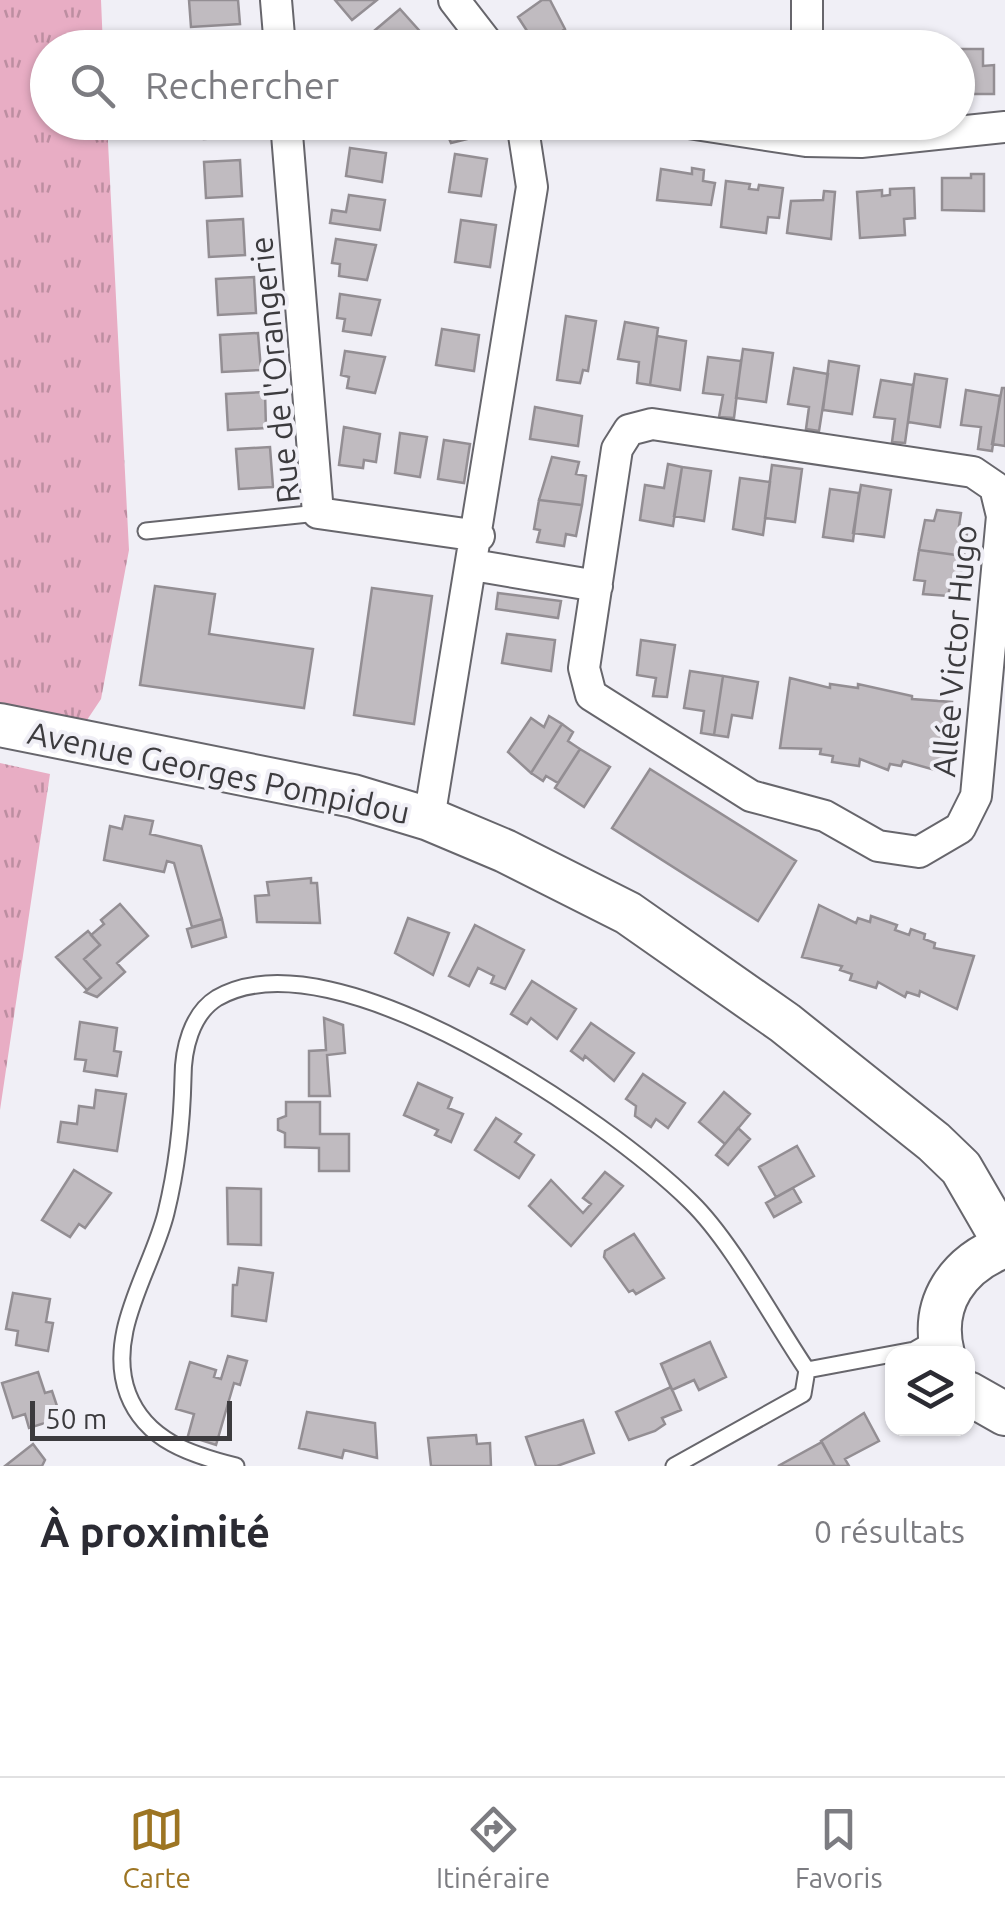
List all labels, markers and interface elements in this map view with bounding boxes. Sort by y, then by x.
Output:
search box [30,30,975,140]
icon: search [65,58,120,113]
text: Rechercher [145,64,339,106]
street label: Rue de l'Orangerie [242,235,306,505]
street label: Allée Victor Hugo [925,524,983,778]
street label: Avenue Georges Pompidou [25,714,413,830]
map controls [885,1346,975,1436]
button: layers [885,1346,975,1436]
scale bar [30,1396,232,1440]
text: 50 m [45,1403,107,1434]
text: À proximité [40,1508,270,1555]
text: 0 résultats [814,1513,965,1549]
tab: Carte [122,1802,191,1893]
tab: Itinéraire [436,1802,550,1893]
tab: Favoris [795,1802,883,1893]

